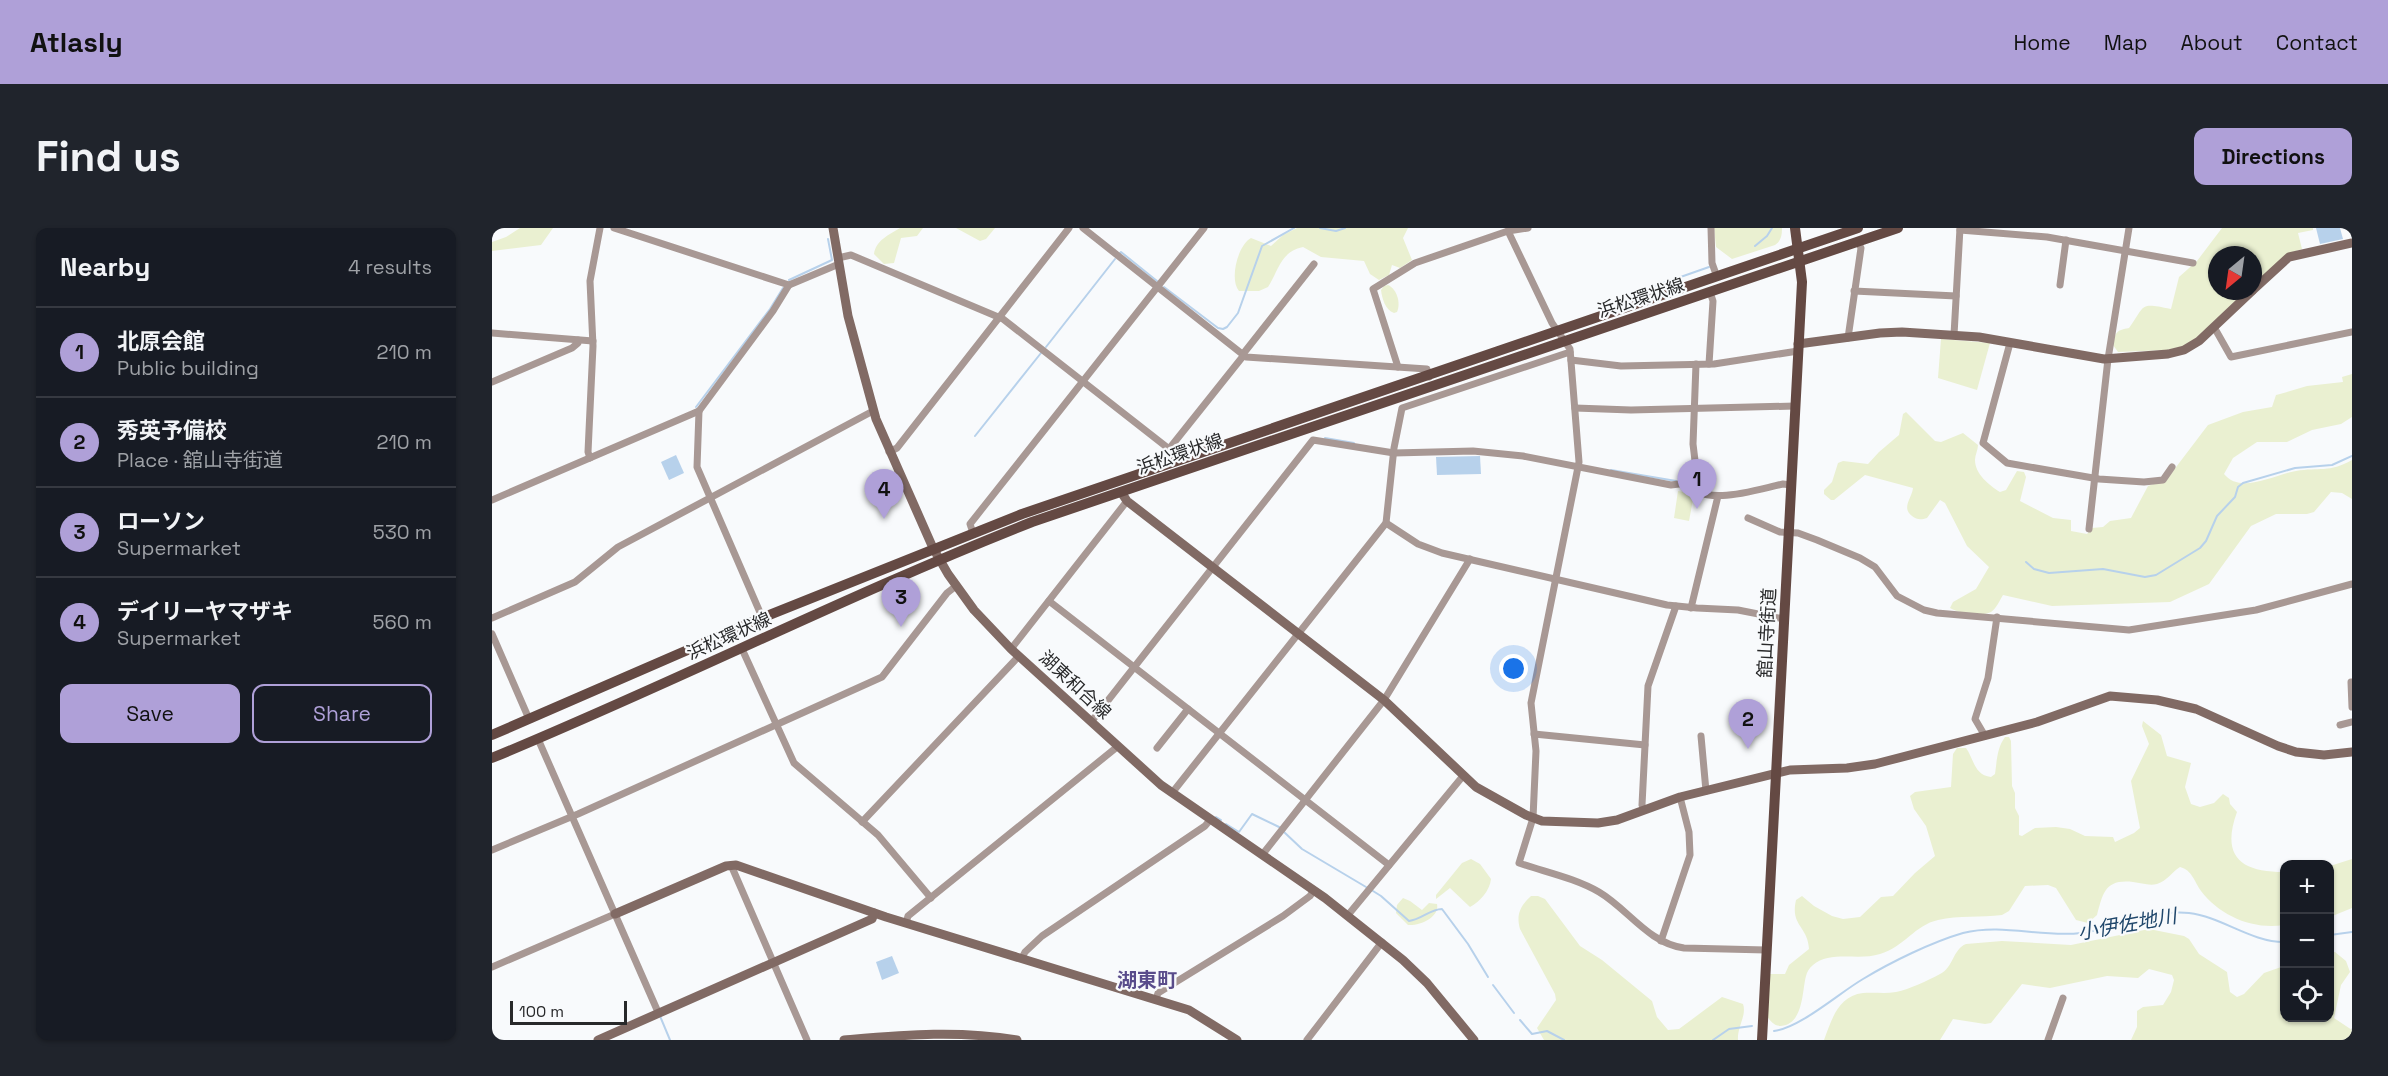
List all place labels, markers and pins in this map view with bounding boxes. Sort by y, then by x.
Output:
pin: 1 [1678,460,1716,509]
pin: 4 [864,470,904,519]
pin: 3 [882,578,920,627]
pin: 2 [1728,700,1768,749]

